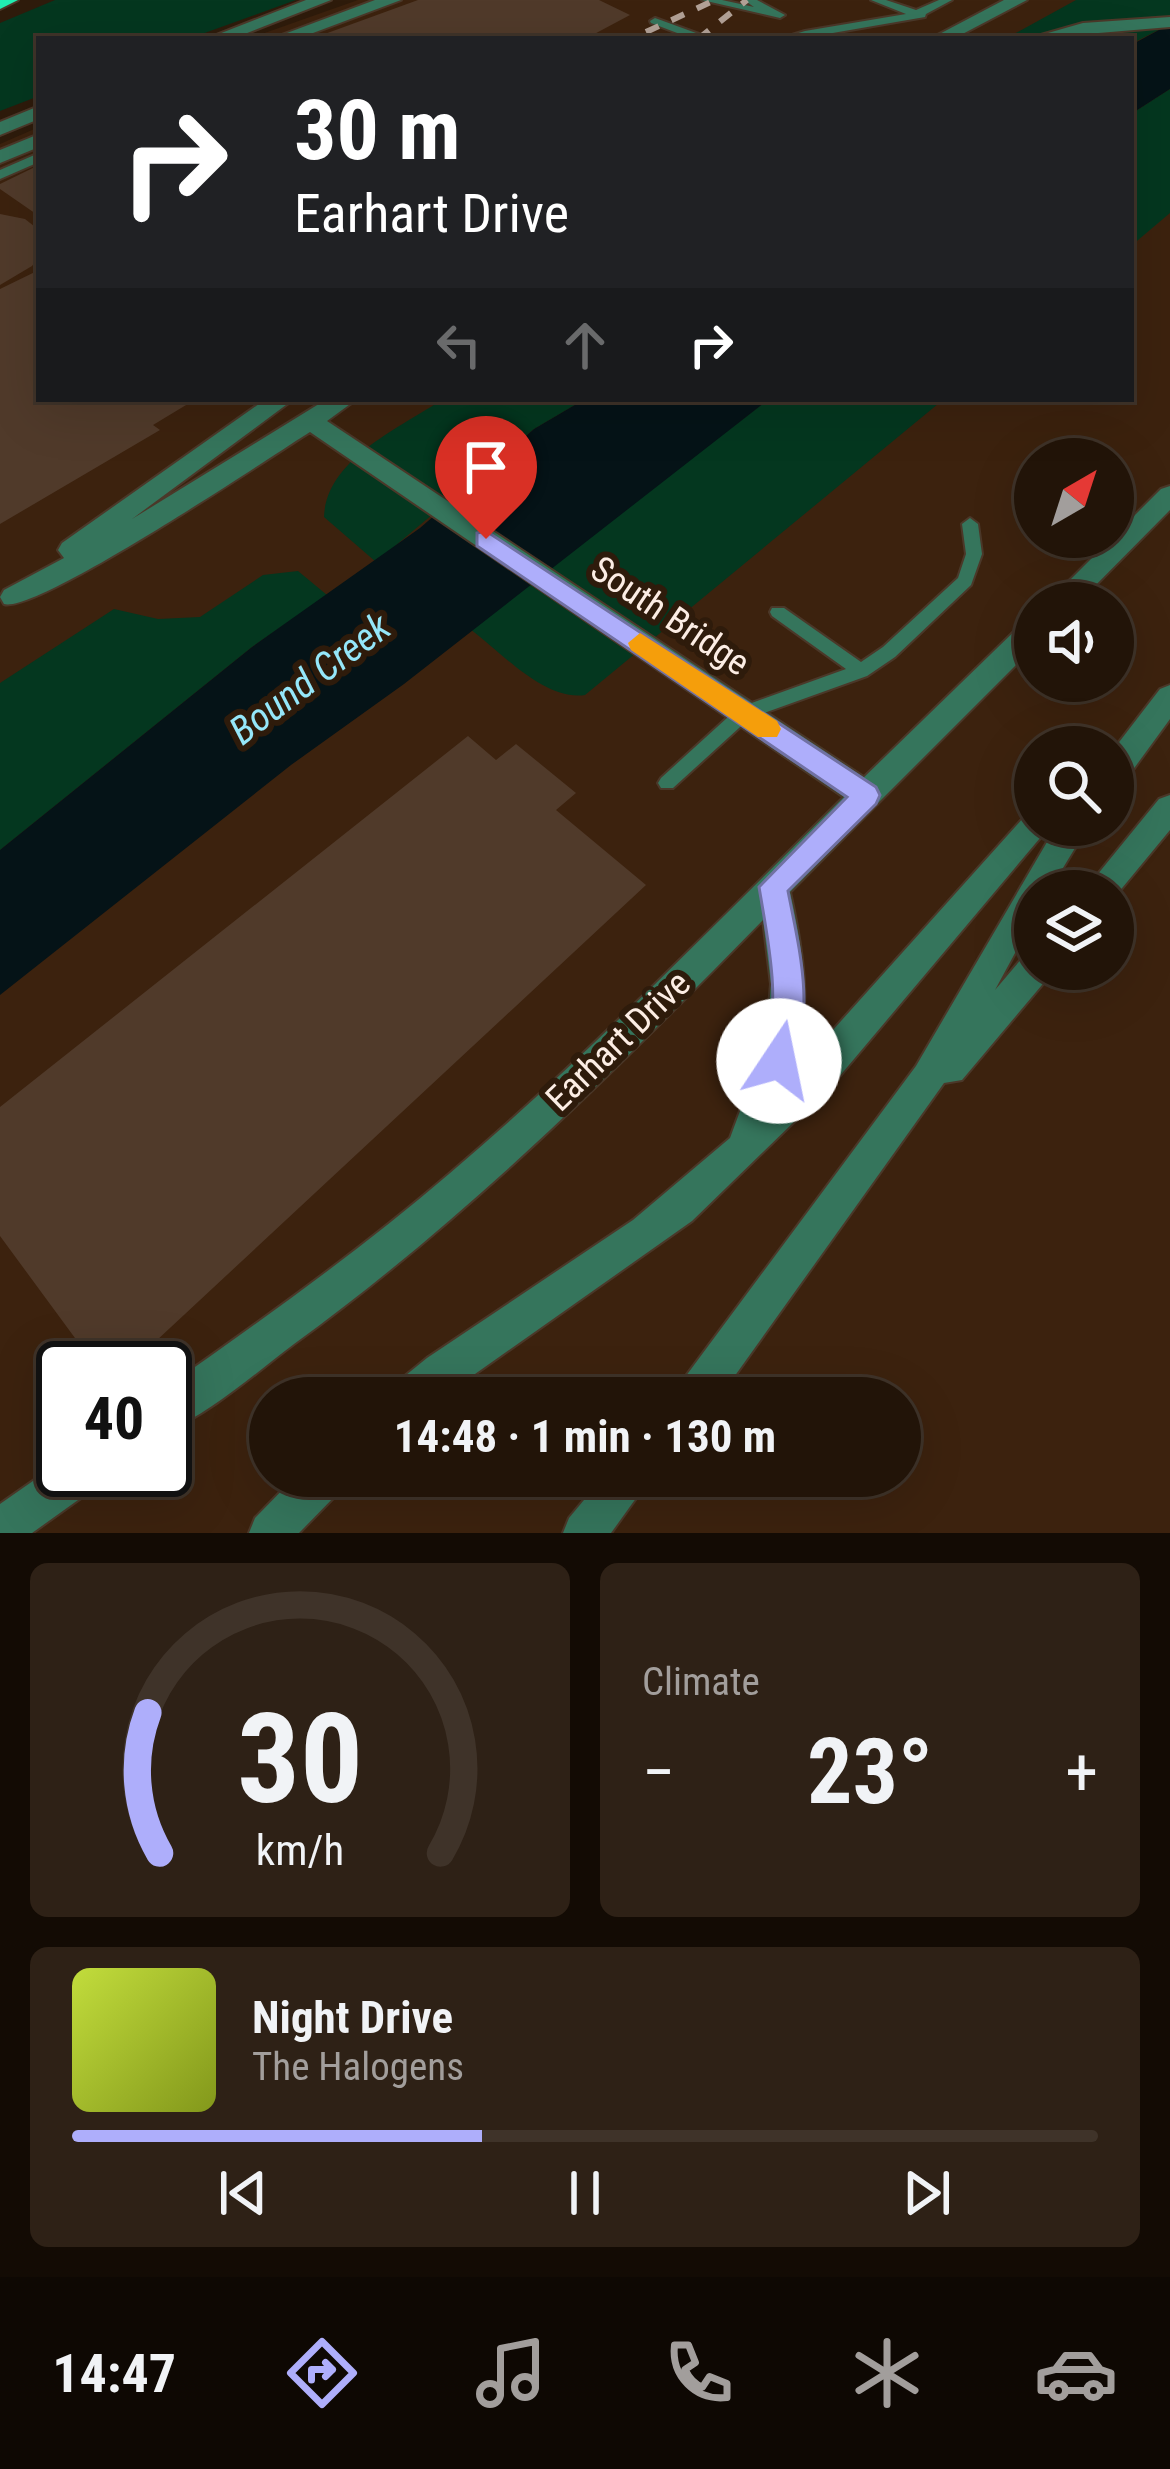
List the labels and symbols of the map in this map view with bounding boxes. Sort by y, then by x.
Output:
pin [435,416,537,539]
north arrow [1014,438,1134,558]
street label: South Bridge [583,548,757,684]
water label: Bound Creek [221,603,400,754]
street label: Earhart Drive [537,962,699,1120]
position arrow [716,998,842,1124]
speed limit sign: 40 [36,1341,192,1497]

